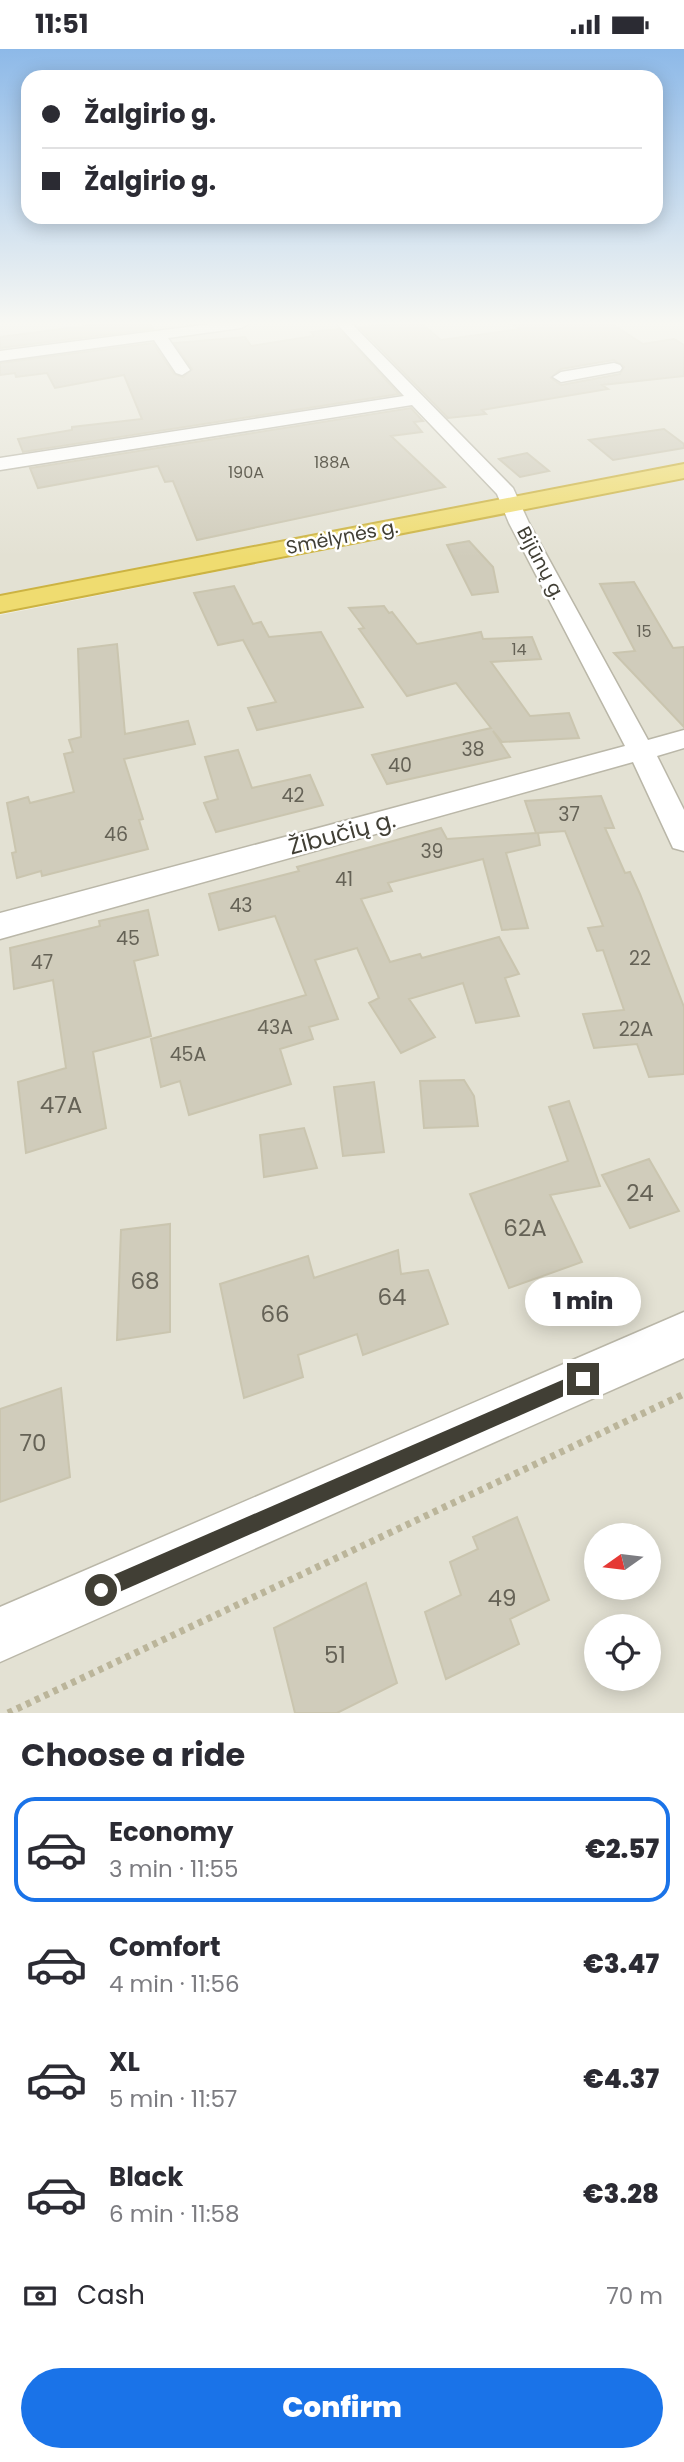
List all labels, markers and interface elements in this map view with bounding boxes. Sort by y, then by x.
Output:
text: 11:51 [35,6,89,42]
text: Žalgirio g. [84,96,216,132]
text: Žalgirio g. [84,163,216,199]
house number: 188A [314,451,350,474]
house number: 190A [228,461,264,484]
street label: Smėlynės g. [284,513,400,561]
street label: Bijūnų g. [510,522,572,604]
house number: 15 [636,620,652,643]
house number: 14 [511,638,527,661]
house number: 38 [461,736,485,763]
house number: 40 [388,752,412,779]
house number: 42 [282,782,305,809]
house number: 37 [558,801,580,828]
street label: Žibučių g. [285,803,399,863]
house number: 46 [104,821,128,848]
house number: 39 [420,838,444,865]
house number: 41 [335,866,353,893]
house number: 43 [229,892,253,919]
house number: 45 [116,925,140,952]
house number: 22 [629,945,651,972]
house number: 47 [31,949,53,976]
house number: 43A [257,1014,293,1041]
house number: 22A [619,1016,654,1043]
house number: 45A [170,1041,207,1068]
house number: 47A [40,1089,82,1121]
house number: 24 [626,1177,654,1209]
house number: 62A [503,1212,547,1244]
house number: 68 [130,1265,160,1297]
callout: 1 min [525,1277,641,1327]
house number: 64 [377,1281,407,1313]
text: 1 min [553,1285,613,1317]
house number: 66 [260,1298,290,1330]
route end [567,1363,599,1395]
house number: 70 [19,1427,47,1459]
north arrow [584,1523,662,1599]
map controls [584,1523,661,1691]
route start [85,1574,117,1606]
house number: 49 [488,1582,516,1614]
button: locate [584,1614,661,1691]
house number: 51 [324,1639,346,1671]
text: Choose a ride [21,1732,245,1777]
text: Economy [109,1814,233,1850]
icon: car [25,1818,88,1881]
text: €2.57 [585,1831,659,1867]
text: 3 min · 11:55 [109,1853,238,1885]
text: Comfort [109,1929,221,1965]
icon: car [25,1933,88,1996]
text: €3.47 [583,1946,659,1982]
text: 4 min · 11:56 [109,1968,240,2000]
text: XL [109,2044,140,2080]
icon: car [25,2048,88,2111]
text: €4.37 [583,2061,659,2097]
text: 5 min · 11:57 [109,2083,237,2115]
text: Black [109,2159,183,2195]
icon: car [25,2163,88,2226]
text: €3.28 [583,2176,659,2212]
text: 6 min · 11:58 [109,2198,240,2230]
icon: cash [21,2277,59,2315]
text: Cash [77,2277,145,2313]
text: 70 m [606,2280,663,2312]
button: Confirm [21,2368,663,2448]

